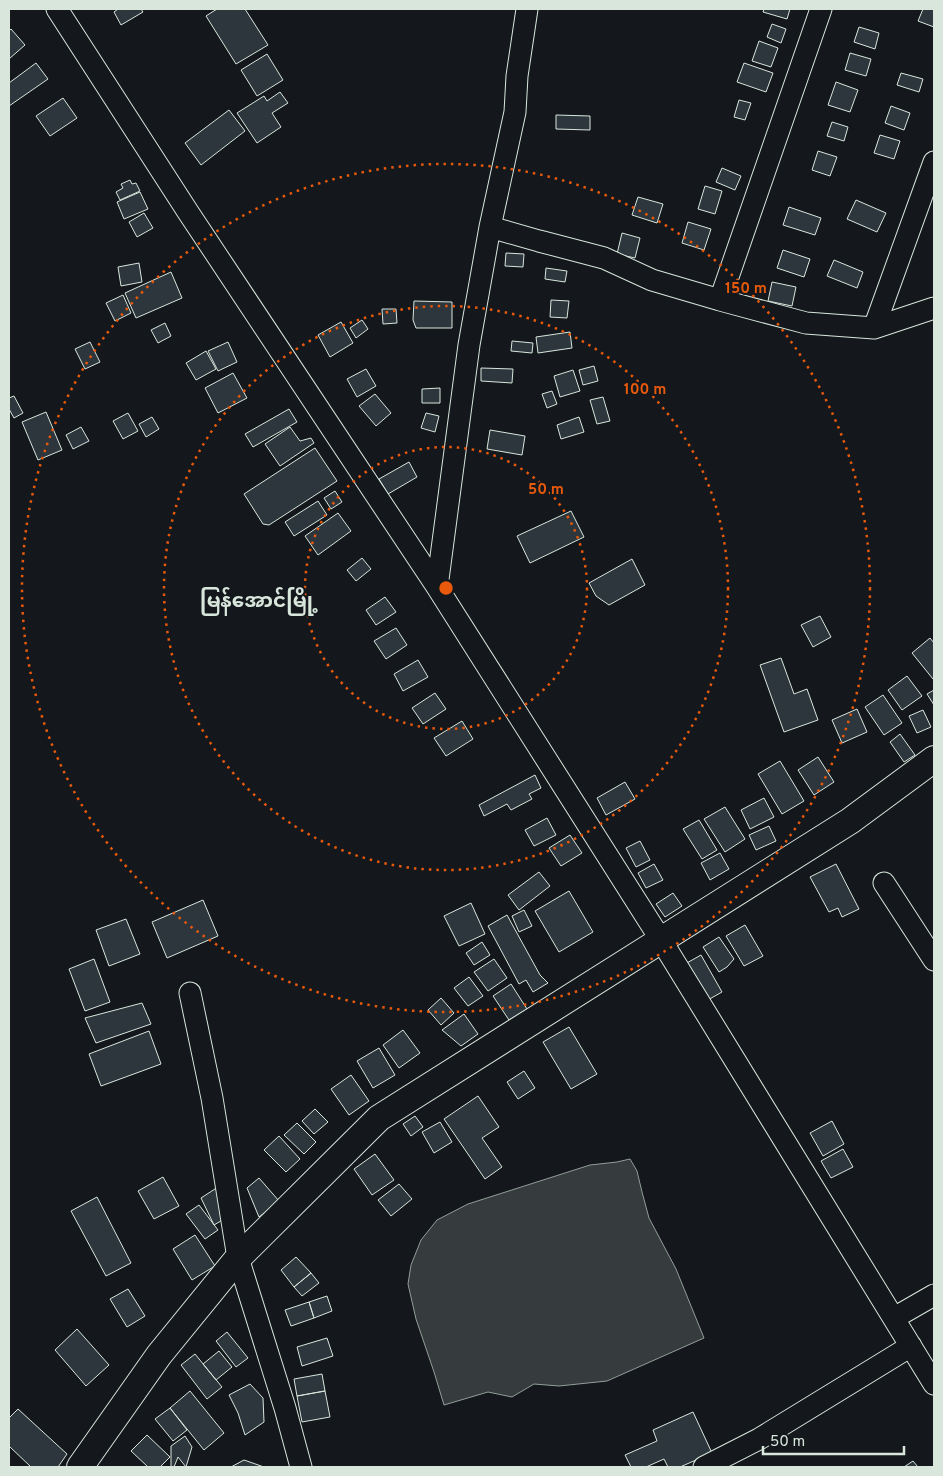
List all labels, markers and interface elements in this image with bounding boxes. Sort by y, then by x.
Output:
text: 150 m [725,280,767,299]
text: 100 m [624,381,666,400]
text: 50 m [528,481,564,500]
centre of rings [437,579,455,597]
district label: မြန်အောင်မြို့ [200,587,318,616]
scale bar [763,1424,904,1456]
text: 50 m [770,1433,805,1452]

